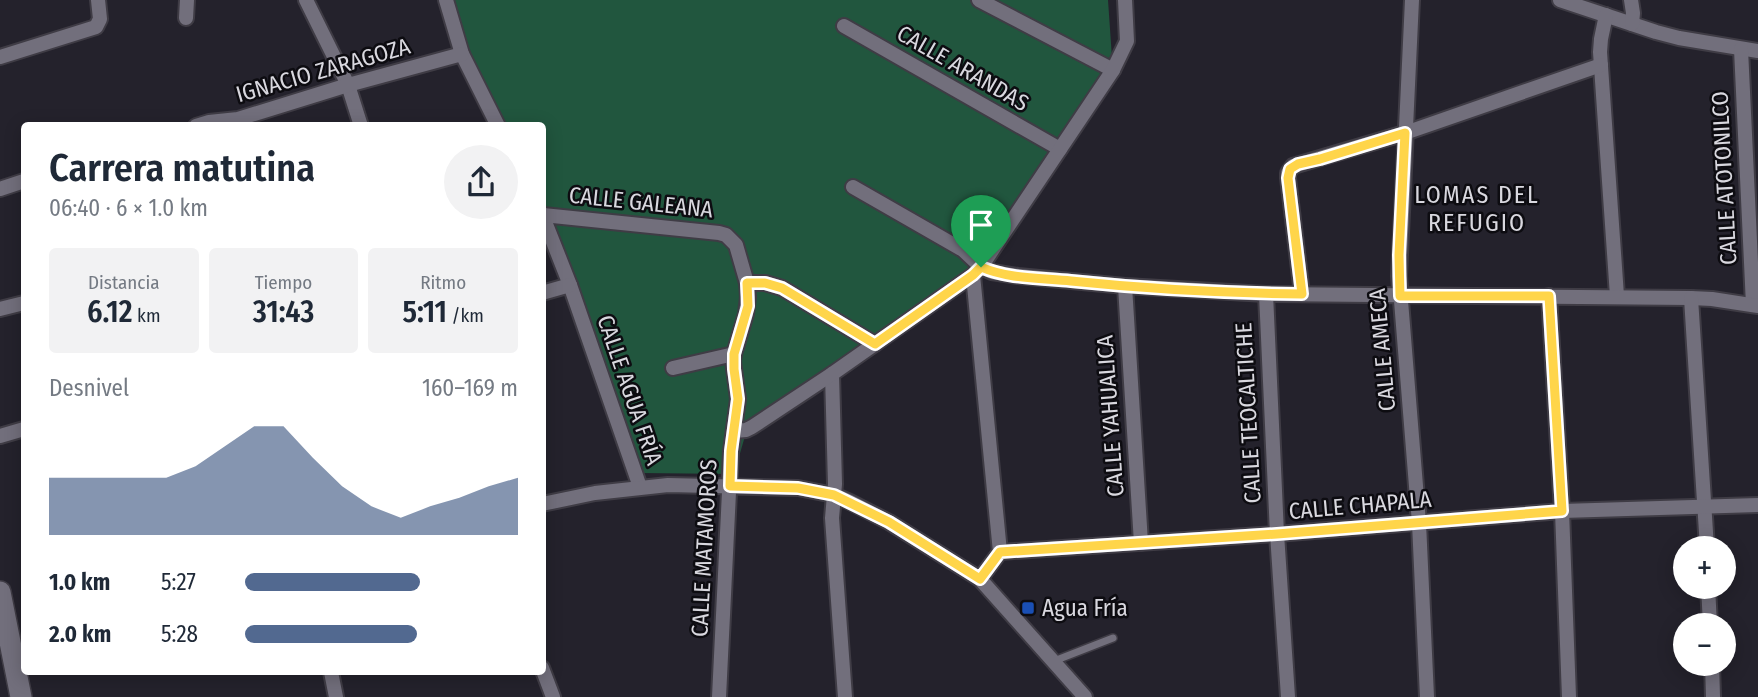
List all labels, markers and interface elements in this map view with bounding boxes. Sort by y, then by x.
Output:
street label: CALLE ARANDAS [892,19,1034,117]
street label: IGNACIO ZARAGOZA [233,32,413,108]
street label: CALLE ATOTONILCO [1705,90,1743,266]
text: Carrera matutina [49,145,315,191]
button: share [444,145,518,219]
street label: CALLE GALEANA [568,181,714,223]
district label: LOMAS DEL REFUGIO [1414,181,1540,237]
text: 06:40 · 6 × 1.0 km [49,194,208,222]
pin [951,195,1011,267]
icon: arrive [962,206,1000,244]
text: Distancia [88,271,160,294]
text: Tiempo [255,271,312,294]
text: Ritmo [420,271,466,294]
street label: CALLE AMECA [1363,287,1401,413]
text: 6.12 [87,294,133,330]
text: 31:43 [253,294,314,330]
text: 5:11 [402,294,447,330]
text: km [133,304,161,327]
text: /km [447,304,484,327]
street label: CALLE AGUA FRÍA [591,311,670,469]
street label: CALLE TEOCALTICHE [1229,322,1267,504]
street label: CALLE YAHUALICA [1090,334,1130,498]
text: Desnivel [49,374,129,402]
text: 160–169 m [422,374,518,402]
street label: CALLE MATAMOROS [685,458,723,638]
street label: CALLE CHAPALA [1287,485,1433,525]
map controls [1673,536,1736,676]
button: + [1673,536,1736,599]
text: 1.0 km [49,568,110,596]
text: 5:27 [161,568,196,596]
place label: Agua Fría [1042,594,1128,622]
marker: Agua Fría [1020,600,1036,616]
button: − [1673,613,1736,676]
text: 2.0 km [49,620,111,648]
text: 5:28 [161,620,198,648]

